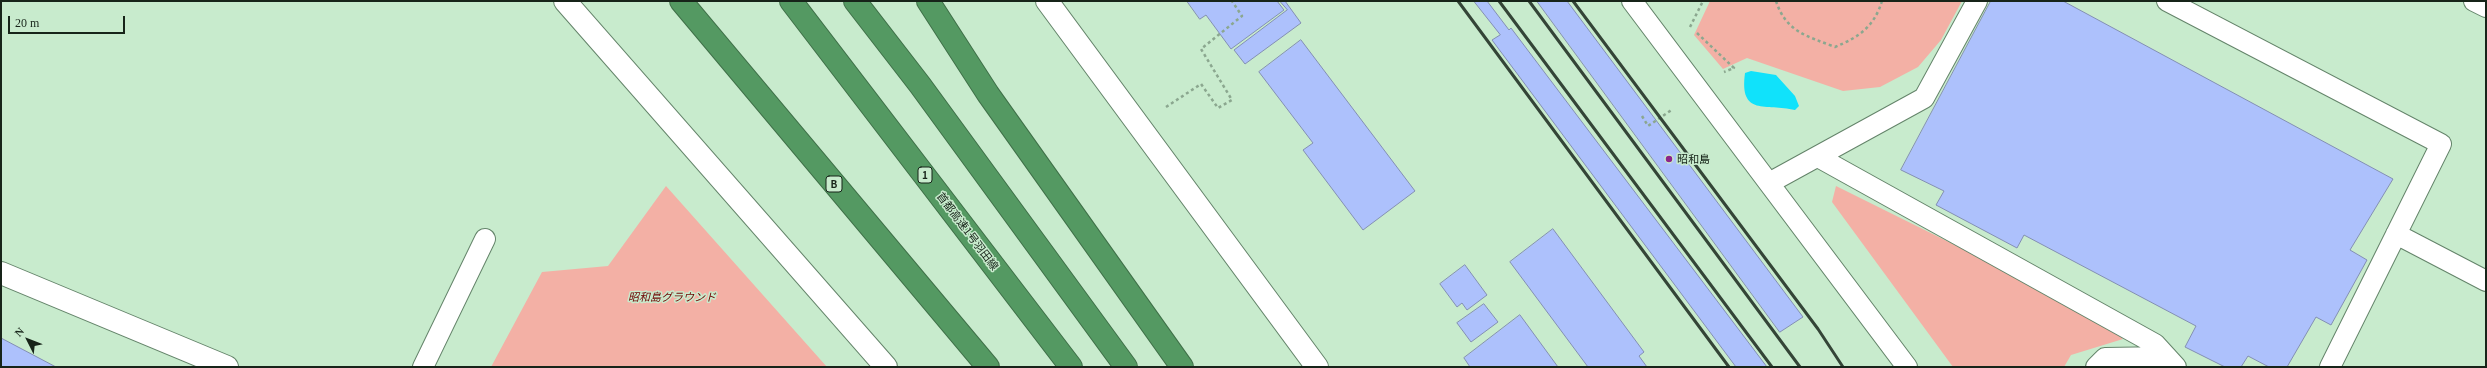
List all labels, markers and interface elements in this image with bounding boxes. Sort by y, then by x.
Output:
scale bar [10,8,127,34]
text: 20 m [15,16,39,30]
place label: 昭和島 [1677,152,1710,166]
marker: 昭和島 [1664,154,1674,164]
road number: 1 [918,167,932,183]
road number: B [826,176,842,192]
street label: 首都高速1号羽田線 [934,189,1002,273]
park label: 昭和島グラウンド [628,290,716,304]
north arrow [8,320,48,360]
text: N [12,325,26,339]

